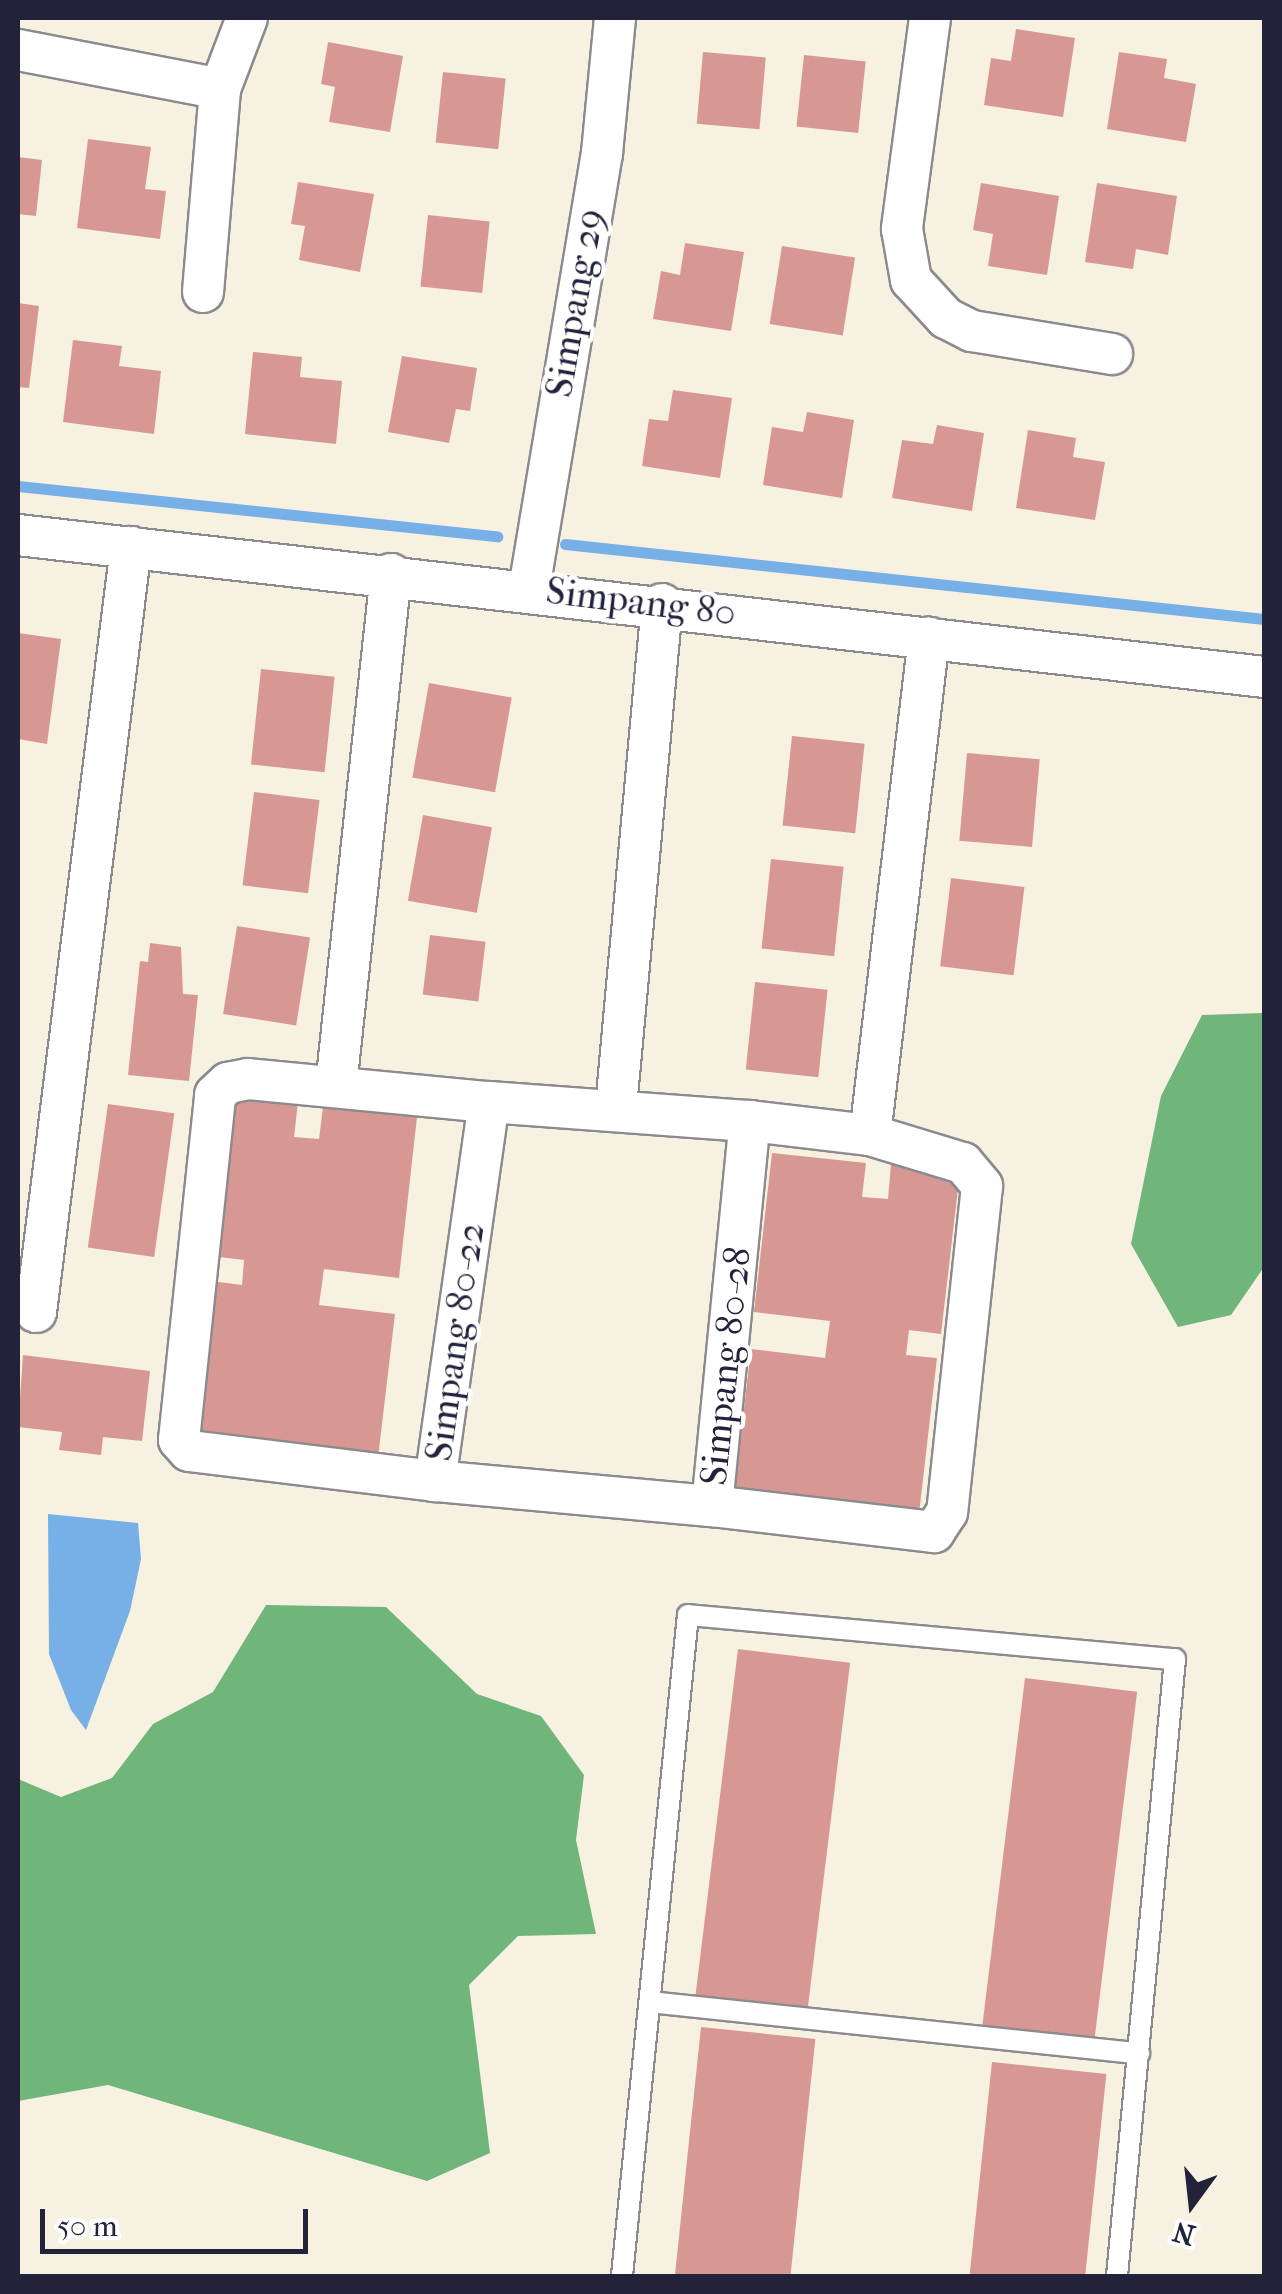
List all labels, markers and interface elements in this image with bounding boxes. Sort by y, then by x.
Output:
street label: Simpang 29 [536,205,614,401]
street label: Simpang 80 [543,568,739,636]
street label: Simpang 80-22 [416,1220,494,1464]
street label: Simpang 80-28 [691,1245,761,1487]
north arrow [1142,2154,1242,2254]
scale bar [45,2189,312,2251]
text: 50 m [57,2209,118,2244]
text: N [1170,2215,1199,2252]

